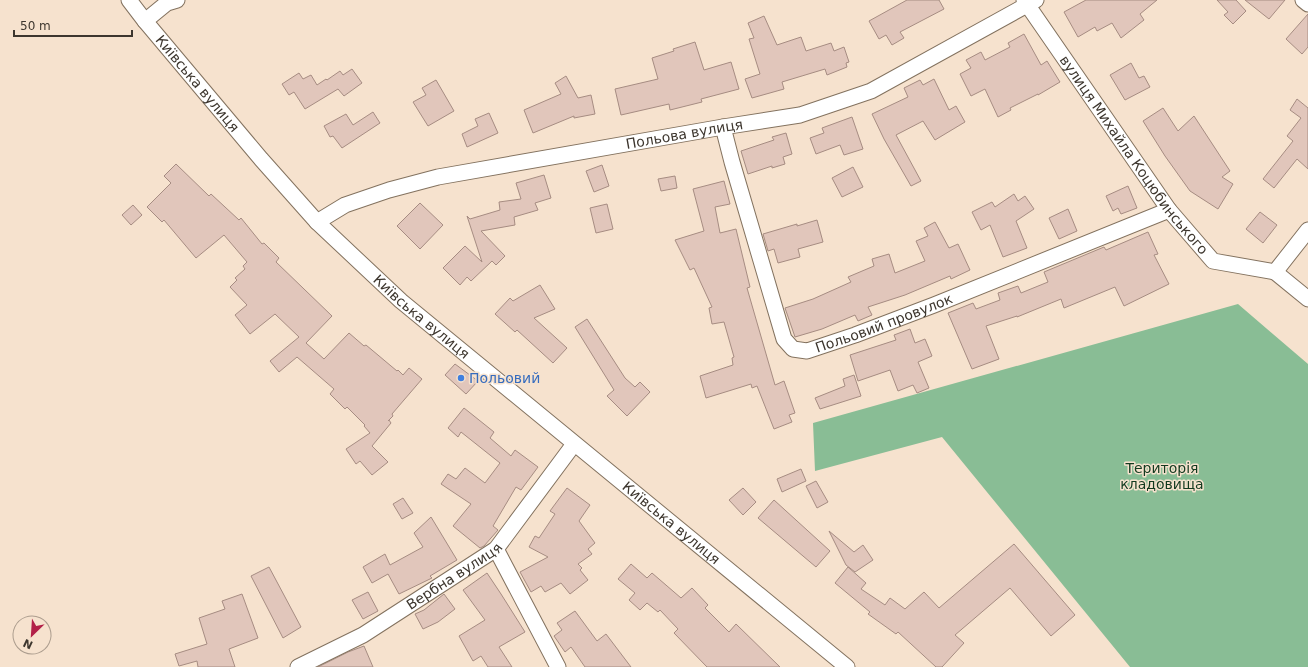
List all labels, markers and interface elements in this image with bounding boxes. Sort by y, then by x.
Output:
scale bar [14,12,132,38]
text: 50 m [20,19,51,33]
street label: Київська вулиця [152,32,243,135]
street label: вулиця Михайла Коцюбинського [1057,52,1211,257]
street label: Польова вулиця [624,116,744,152]
street label: Київська вулиця [370,271,473,362]
street label: Польовий провулок [813,290,955,356]
place label: Польовий [469,370,540,386]
marker: Польовий [456,373,466,383]
park label: Територія кладовища [1120,460,1204,492]
street label: Київська вулиця [619,478,723,568]
street label: Вербна вулиця [403,540,506,613]
north arrow [12,615,52,655]
text: N [21,636,35,651]

